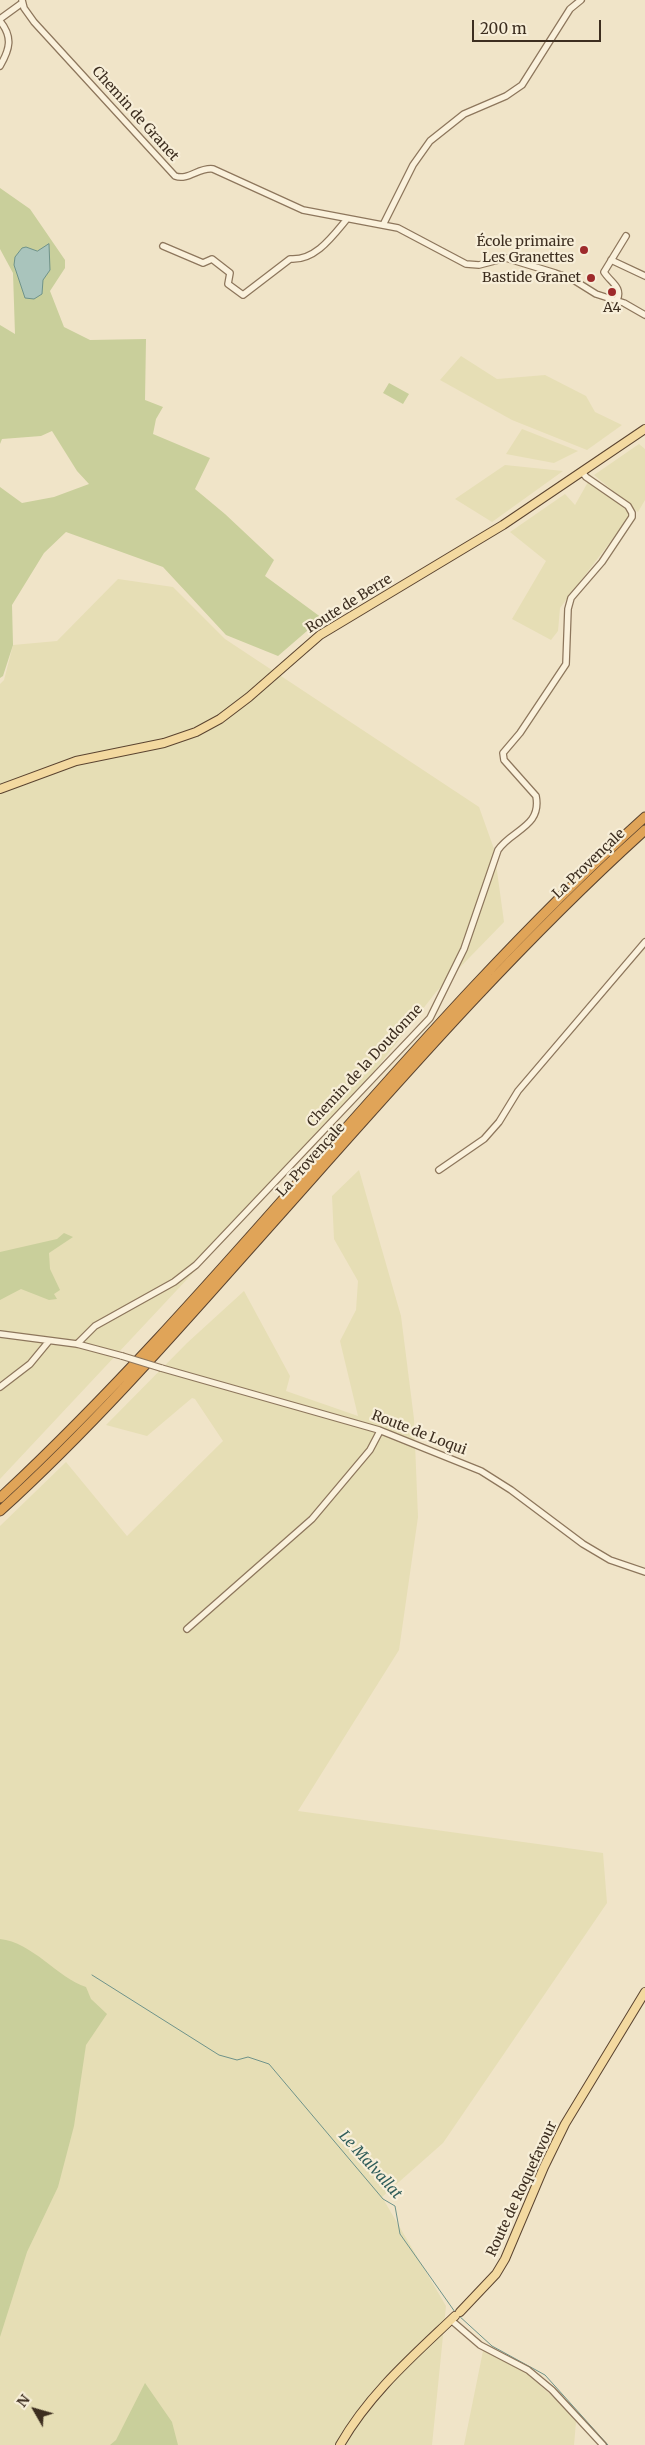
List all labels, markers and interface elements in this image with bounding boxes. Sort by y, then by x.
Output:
scale bar [475,10,604,42]
text: 200 m [480,19,527,38]
street label: Chemin de Granet [88,63,182,165]
place label: École primaire Les Granettes [476,234,574,266]
marker: École primaire Les Granettes [578,244,590,256]
place label: Bastide Granet [482,270,581,286]
marker: Bastide Granet [585,272,597,284]
marker: A4 [606,286,618,298]
place label: A4 [603,300,621,316]
street label: Route de Berre [303,571,395,637]
street label: La Provençale [549,825,629,903]
street label: Chemin de la Doudonne [304,1001,426,1131]
street label: La Provençale [273,1120,349,1200]
street label: Route de Loqui [369,1407,469,1459]
street label: Route de Roquefavour [483,2119,561,2259]
water label: Le Malvallat [335,2127,405,2203]
north arrow [10,2385,60,2435]
text: N [13,2391,34,2411]

